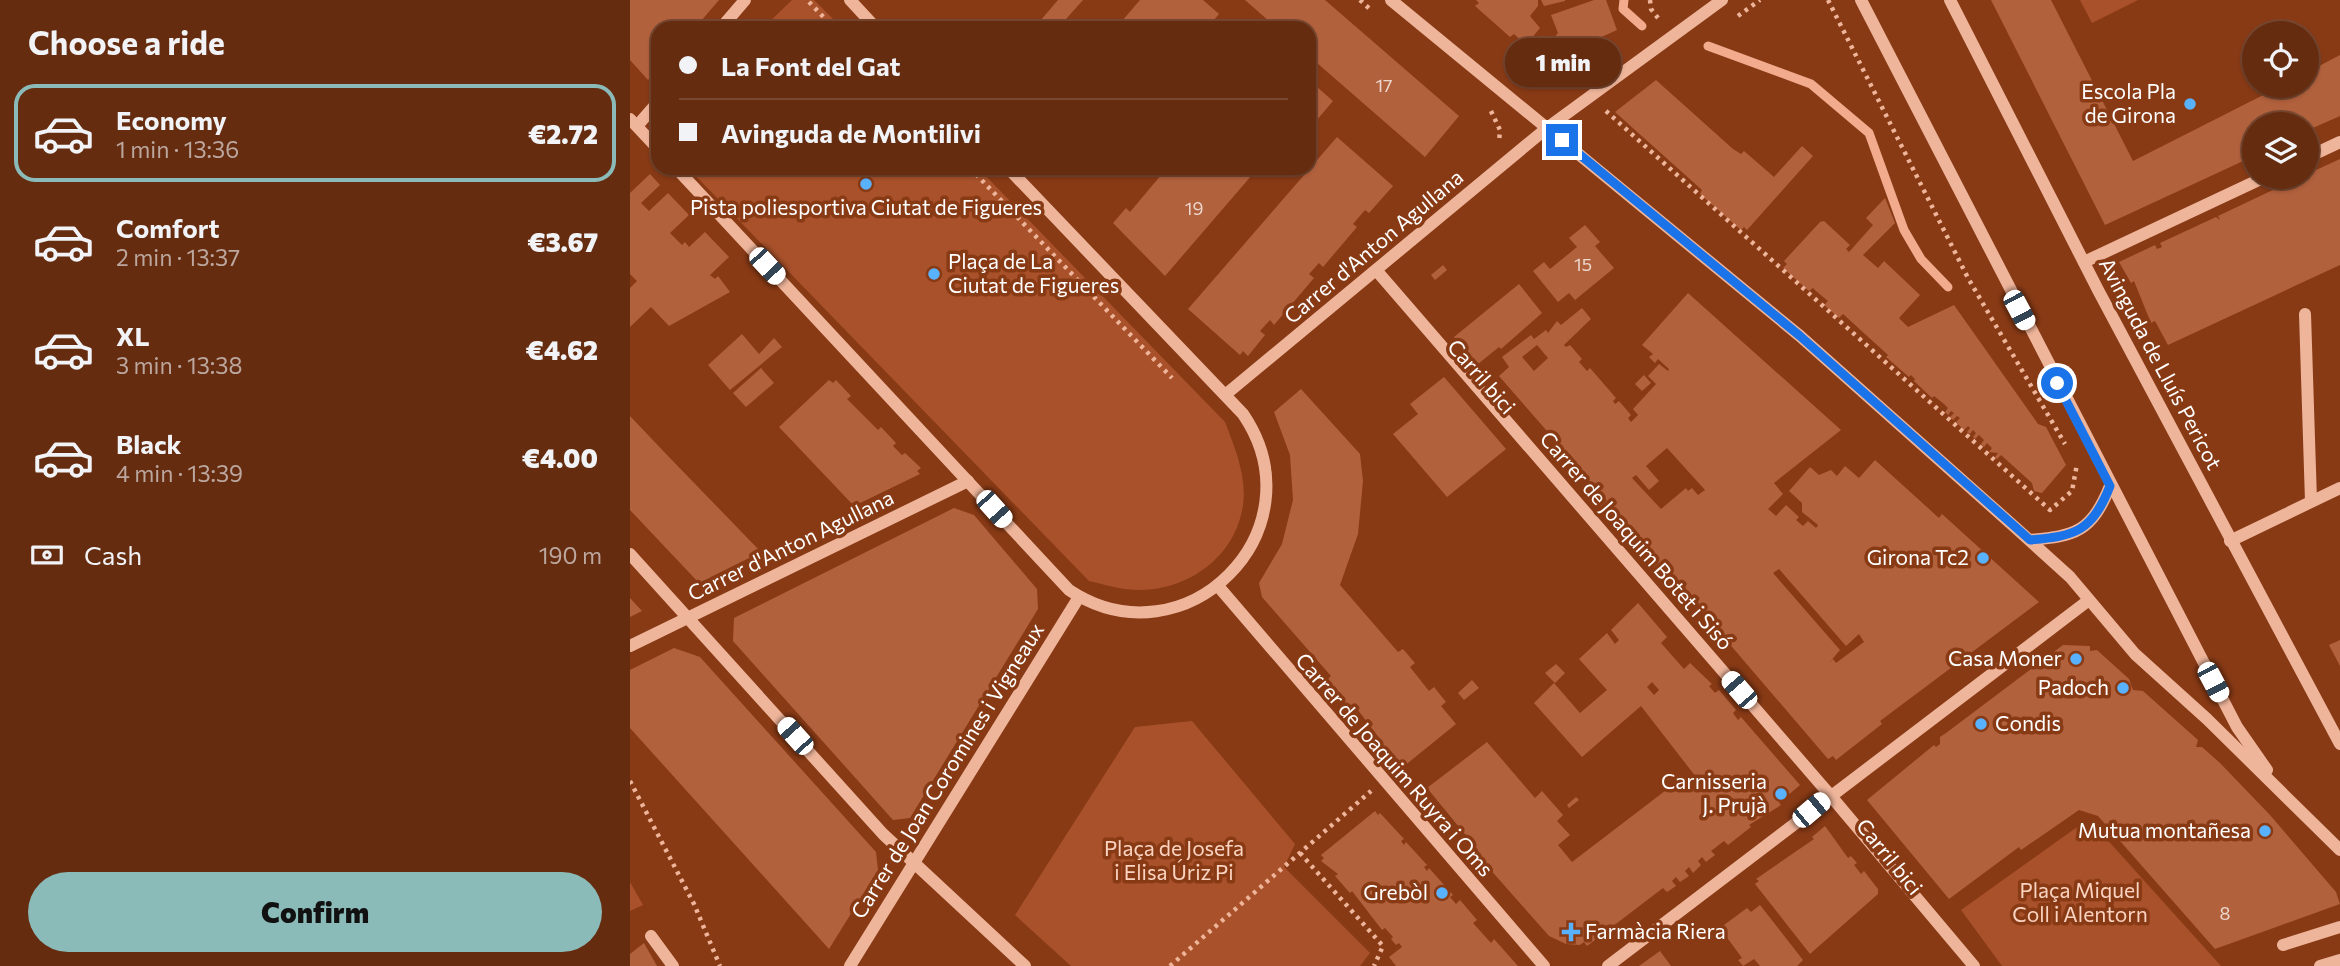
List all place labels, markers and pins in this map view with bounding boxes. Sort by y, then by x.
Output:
place label: Escola Pla de Girona [2081,78,2176,127]
marker: Escola Pla de Girona [2182,96,2198,112]
marker: Pista poliesportiva Ciutat de Figueres [858,176,874,192]
place label: Pista poliesportiva Ciutat de Figueres [690,194,1042,219]
place label: Plaça de La Ciutat de Figueres [948,248,1119,297]
marker: Plaça de La Ciutat de Figueres [926,266,942,282]
place label: Girona Tc2 [1867,544,1969,569]
marker: Girona Tc2 [1975,550,1991,566]
place label: Casa Moner [1948,645,2062,670]
marker: Casa Moner [2068,651,2084,667]
place label: Padoch [2038,674,2109,699]
marker: Padoch [2115,680,2131,696]
place label: Condis [1995,710,2061,735]
marker: Condis [1973,716,1989,732]
place label: Carnisseria J. Prujà [1661,768,1767,817]
marker: Carnisseria J. Prujà [1773,786,1789,802]
place label: Mutua montañesa [2078,817,2251,842]
marker: Mutua montañesa [2257,823,2273,839]
place label: Grebòl [1363,879,1428,904]
marker: Grebòl [1434,885,1450,901]
place label: Farmàcia Riera [1585,918,1726,943]
marker: Farmàcia Riera [1563,924,1579,940]

